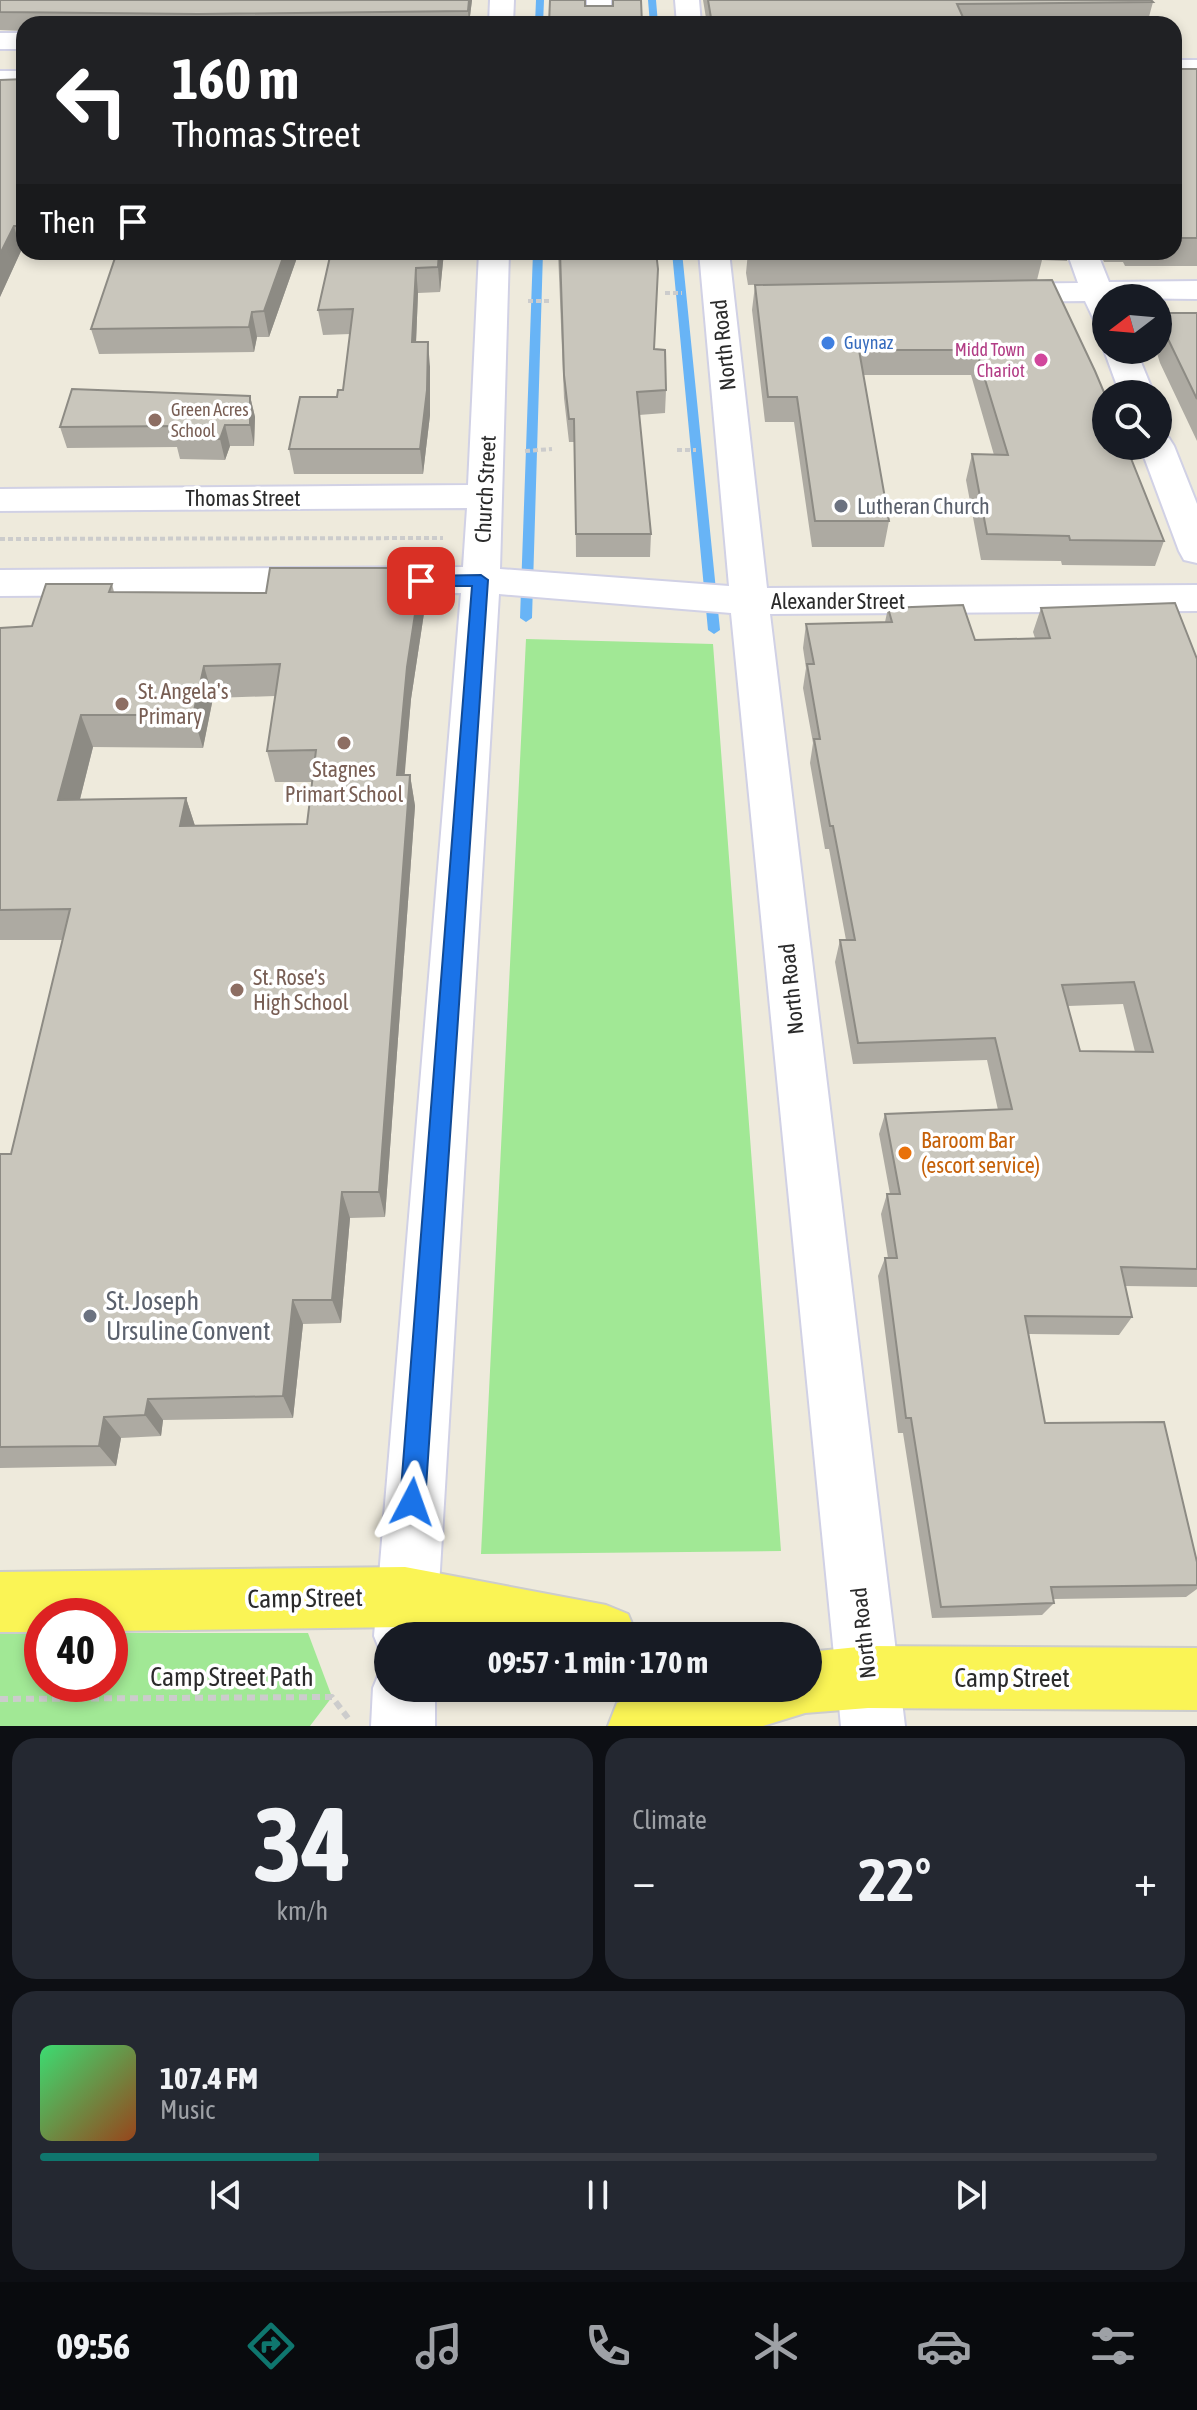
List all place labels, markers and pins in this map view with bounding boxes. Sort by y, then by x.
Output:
place label: Guynaz [844,332,894,353]
marker: Guynaz [819,334,837,352]
place label: Midd Town Chariot [955,339,1025,381]
marker: Midd Town Chariot [1032,351,1050,369]
place label: Green Acres School [171,399,249,441]
marker: Green Acres School [146,411,164,429]
place label: Lutheran Church [857,493,990,519]
marker: Lutheran Church [832,497,850,515]
pin [387,547,455,615]
place label: St. Angela's Primary [138,678,229,729]
marker: St. Angela's Primary [113,695,131,713]
marker: Stagnes Primart School [335,734,353,752]
place label: Stagnes Primart School [285,756,403,807]
place label: St. Rose's High School [253,964,349,1015]
marker: St. Rose's High School [228,981,246,999]
place label: Baroom Bar (escort service) [921,1127,1040,1178]
marker: Baroom Bar (escort service) [896,1144,914,1162]
place label: St. Joseph Ursuline Convent [106,1286,270,1346]
marker: St. Joseph Ursuline Convent [81,1307,99,1325]

